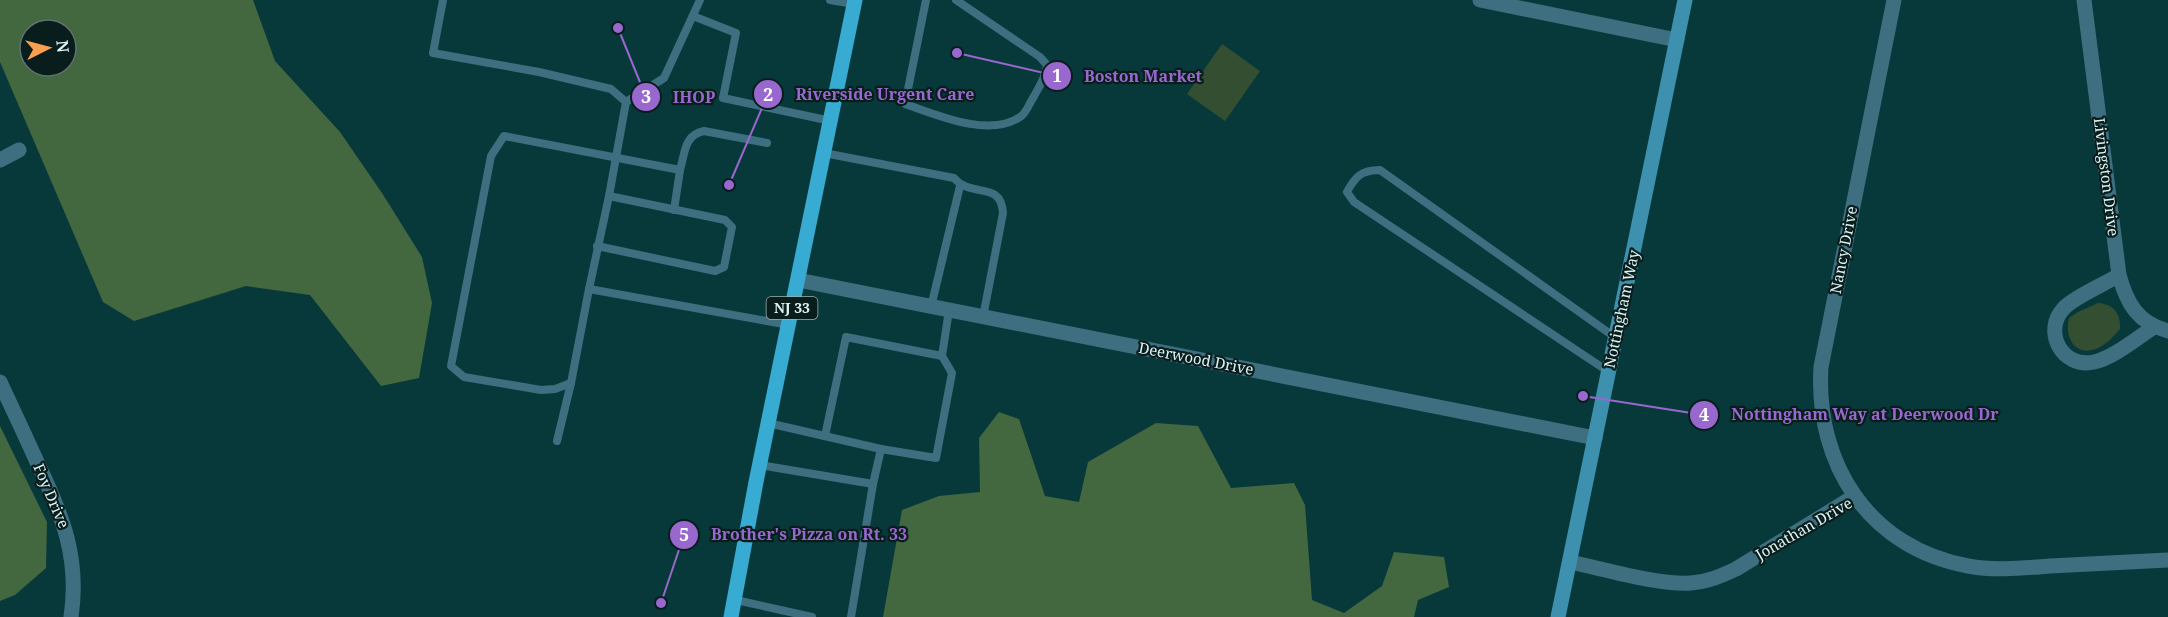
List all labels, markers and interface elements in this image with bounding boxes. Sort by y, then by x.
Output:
north arrow [18,18,78,78]
text: N [51,39,75,54]
callout: Boston Market [1042,59,1214,93]
text: 1 [1052,63,1062,87]
text: Boston Market [1084,65,1203,87]
callout: Riverside Urgent Care [753,77,986,111]
callout: IHOP [631,80,727,114]
text: 2 [763,82,773,106]
text: Riverside Urgent Care [796,83,974,105]
text: 3 [641,84,651,108]
text: IHOP [673,86,715,108]
street label: Livingston Drive [2090,117,2124,237]
street label: Nancy Drive [1825,204,1861,295]
street label: Nottingham Way [1599,247,1643,370]
road number: NJ 33 [766,297,818,319]
street label: Deerwood Drive [1137,337,1255,379]
callout: Nottingham Way at Deerwood Dr [1689,398,2010,432]
text: 4 [1699,402,1709,426]
text: Nottingham Way at Deerwood Dr [1731,403,1999,425]
street label: Foy Drive [29,460,75,531]
street label: Jonathan Drive [1751,492,1855,564]
callout: Brother's Pizza on Rt. 33 [669,518,920,552]
text: 5 [679,522,689,546]
text: Brother's Pizza on Rt. 33 [711,523,907,545]

